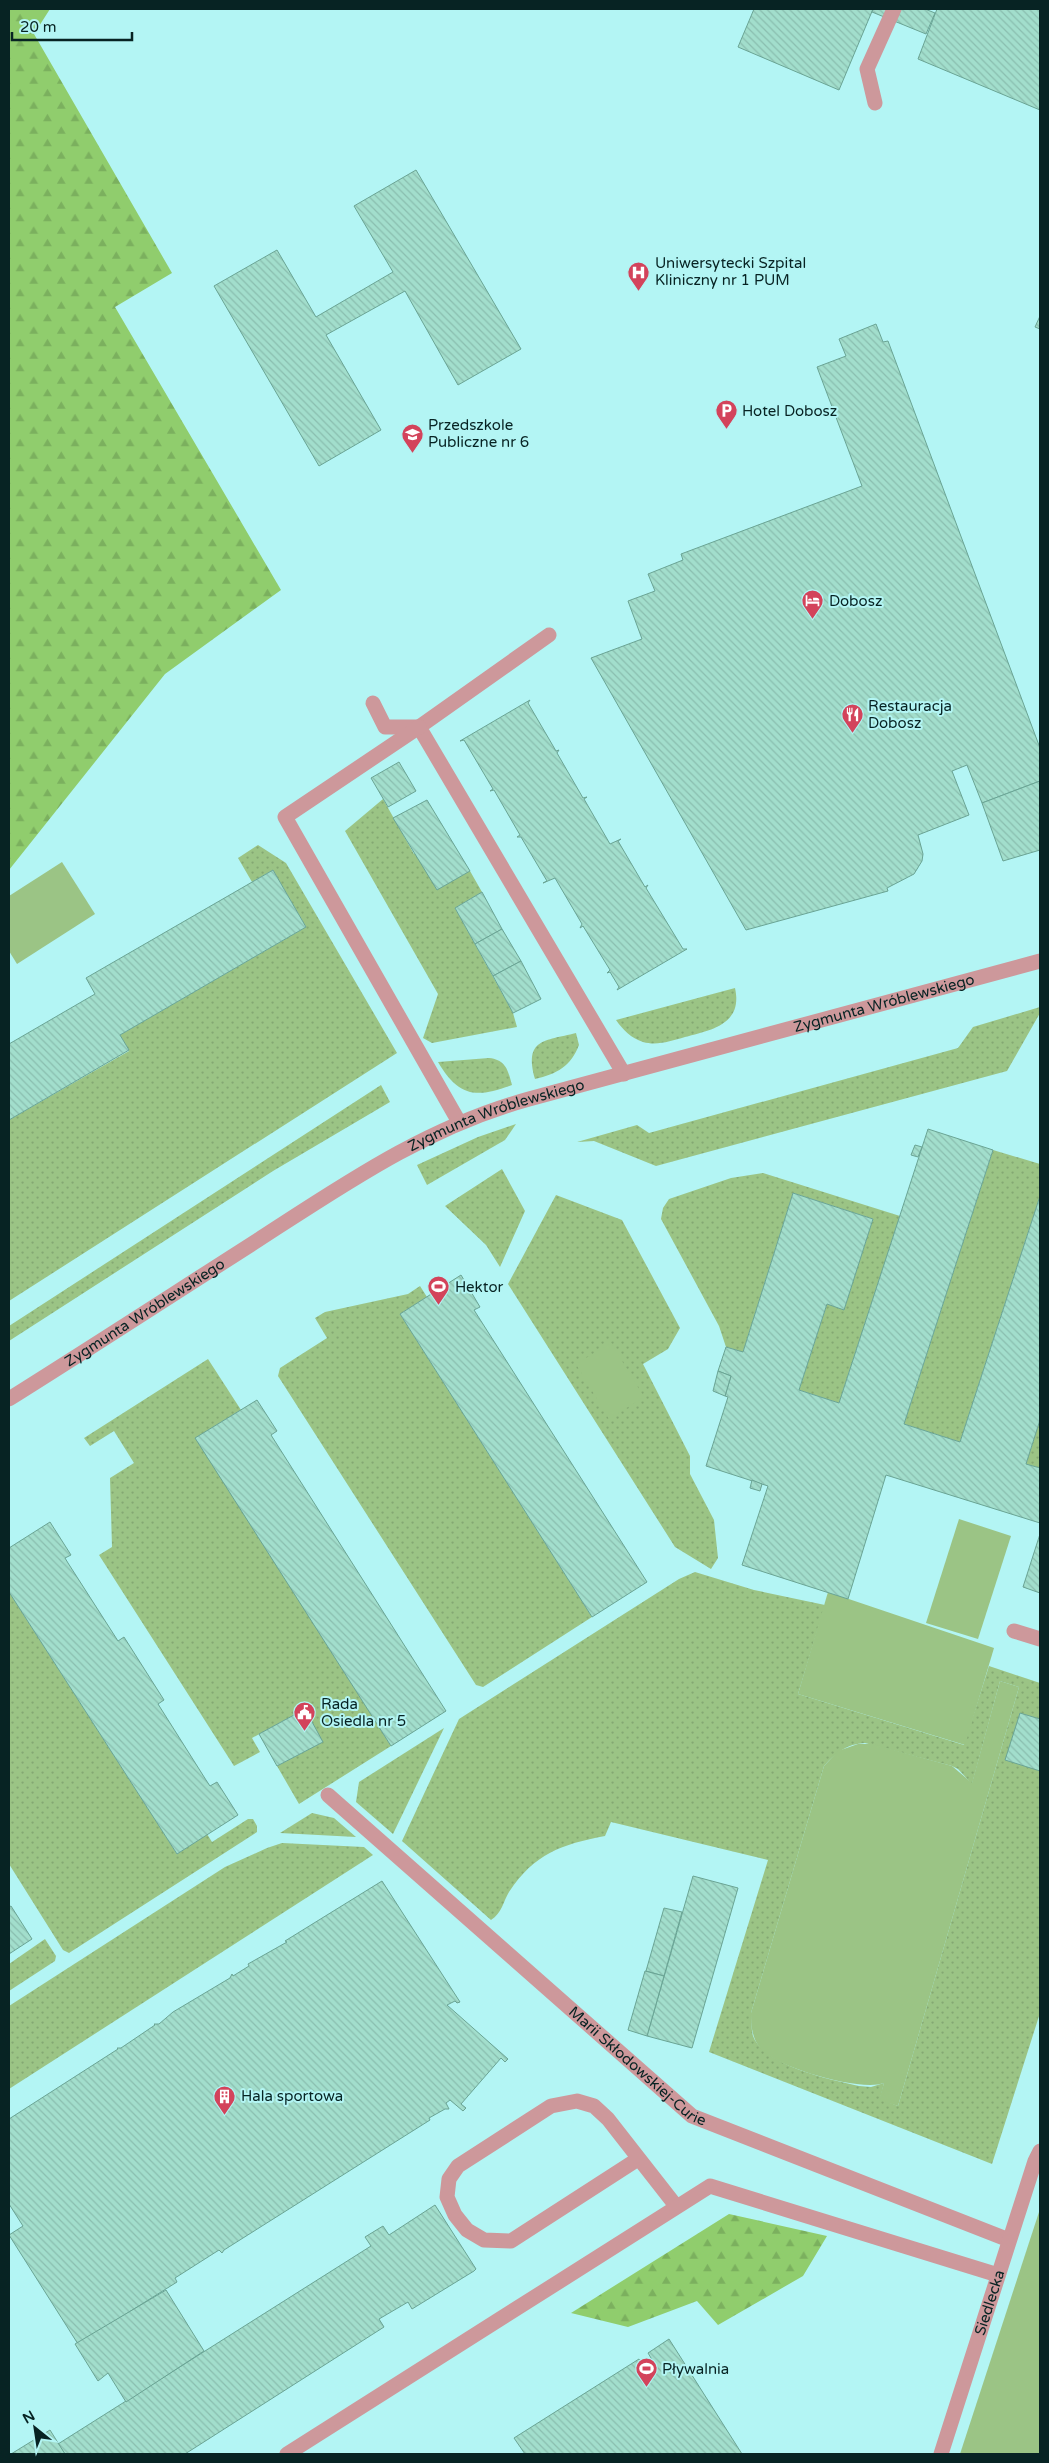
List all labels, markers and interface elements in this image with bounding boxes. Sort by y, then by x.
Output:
scale bar [12,10,132,42]
text: 20 m [20,18,57,36]
place label: Uniwersytecki Szpital Kliniczny nr 1 PUM [655,254,806,289]
hospital icon: Uniwersytecki Szpital Kliniczny nr 1 PUM [627,260,651,291]
parking icon: Hotel Dobosz [714,399,738,430]
place label: Hotel Dobosz [742,402,837,420]
place label: Przedszkole Publiczne nr 6 [428,416,529,451]
school or university icon: Przedszkole Publiczne nr 6 [400,422,424,453]
hotel icon: Dobosz [801,589,825,620]
place label: Dobosz [829,592,882,610]
place label: Restauracja Dobosz [868,697,952,732]
restaurant icon: Restauracja Dobosz [840,703,864,734]
street label: Zygmunta Wróblewskiego [792,970,976,1036]
street label: Zygmunta Wróblewskiego [405,1075,586,1155]
street label: Zygmunta Wróblewskiego [61,1255,228,1370]
sports icon: Hektor [427,1275,451,1306]
place label: Hektor [455,1278,504,1296]
place label: Rada Osiedla nr 5 [321,1695,406,1730]
public building icon: Rada Osiedla nr 5 [293,1701,317,1732]
street label: Marii Skłodowskiej-Curie [565,2003,709,2130]
building icon: Hala sportowa [213,2084,237,2115]
place label: Hala sportowa [241,2087,343,2105]
street label: Siedlecka [971,2268,1008,2338]
sports icon: Pływalnia [634,2357,658,2388]
place label: Pływalnia [662,2360,729,2378]
north arrow [10,2403,60,2453]
text: N [20,2407,38,2427]

